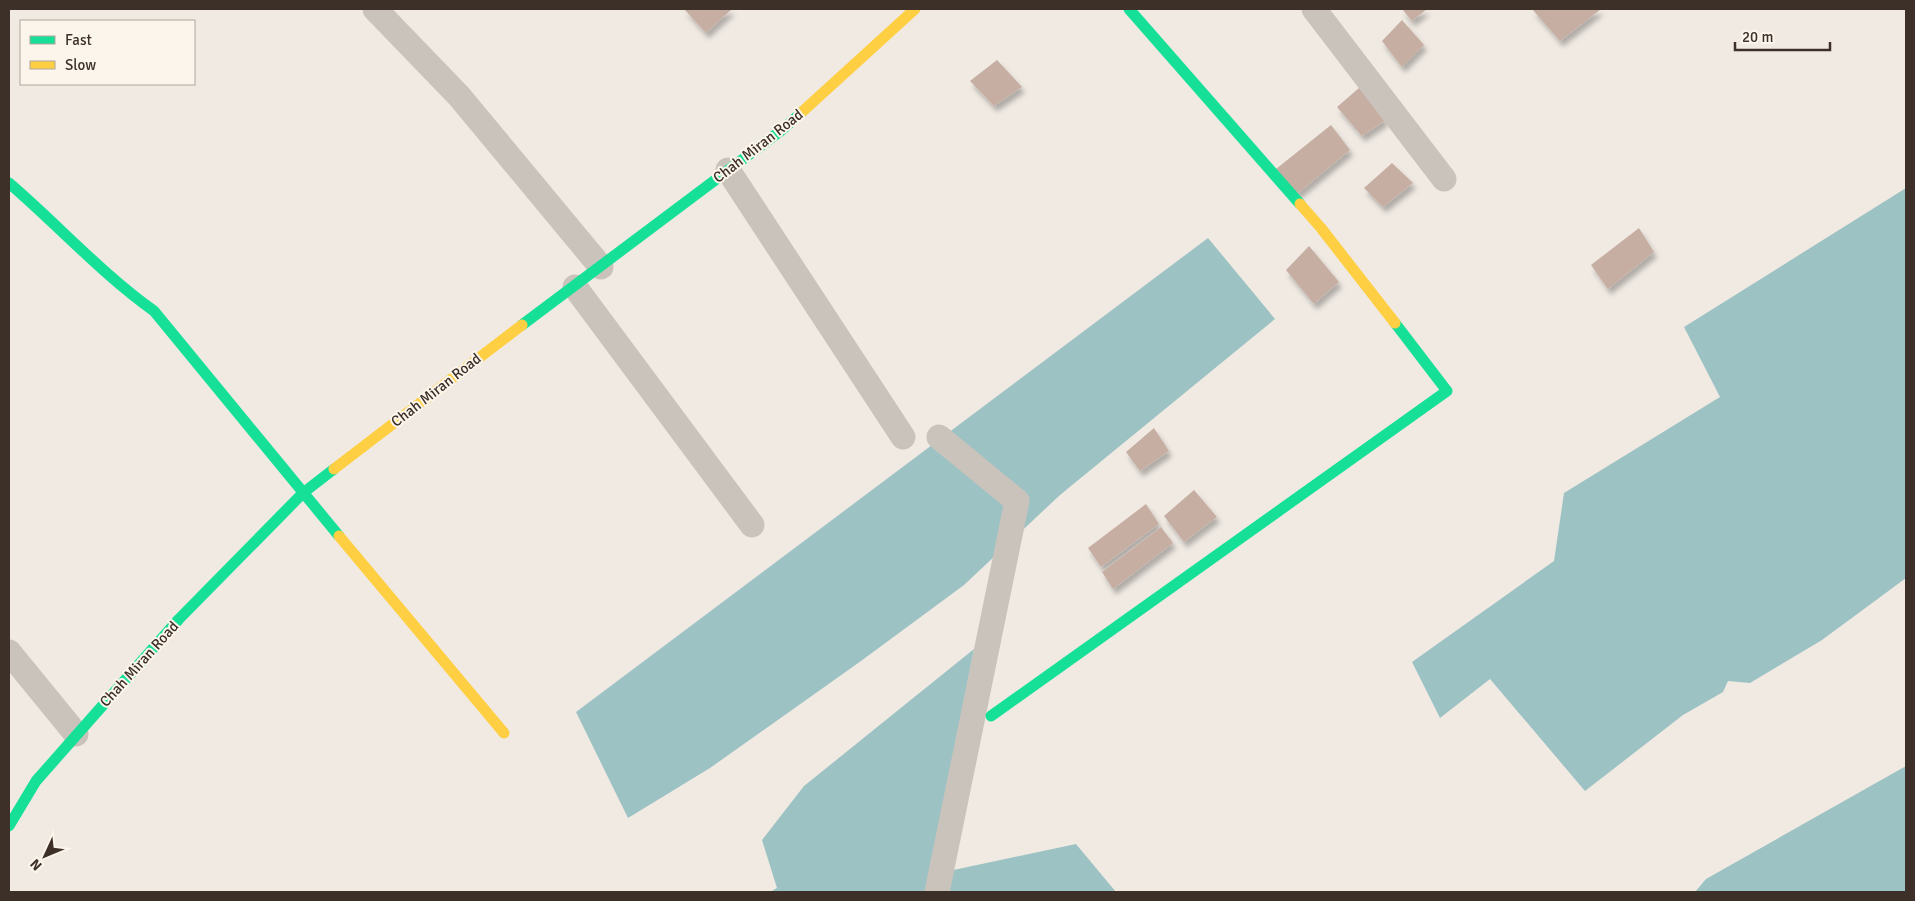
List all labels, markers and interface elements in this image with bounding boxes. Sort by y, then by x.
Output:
legend [20,20,195,85]
scale bar [1735,20,1830,52]
text: 20 m [1742,28,1773,46]
text: Fast [65,31,92,49]
text: Slow [65,56,96,74]
street label: Chah Miran Road [709,105,807,187]
street label: Chah Miran Road [387,349,485,431]
street label: Chah Miran Road [96,617,182,711]
north arrow [20,831,70,881]
text: N [27,855,46,874]

